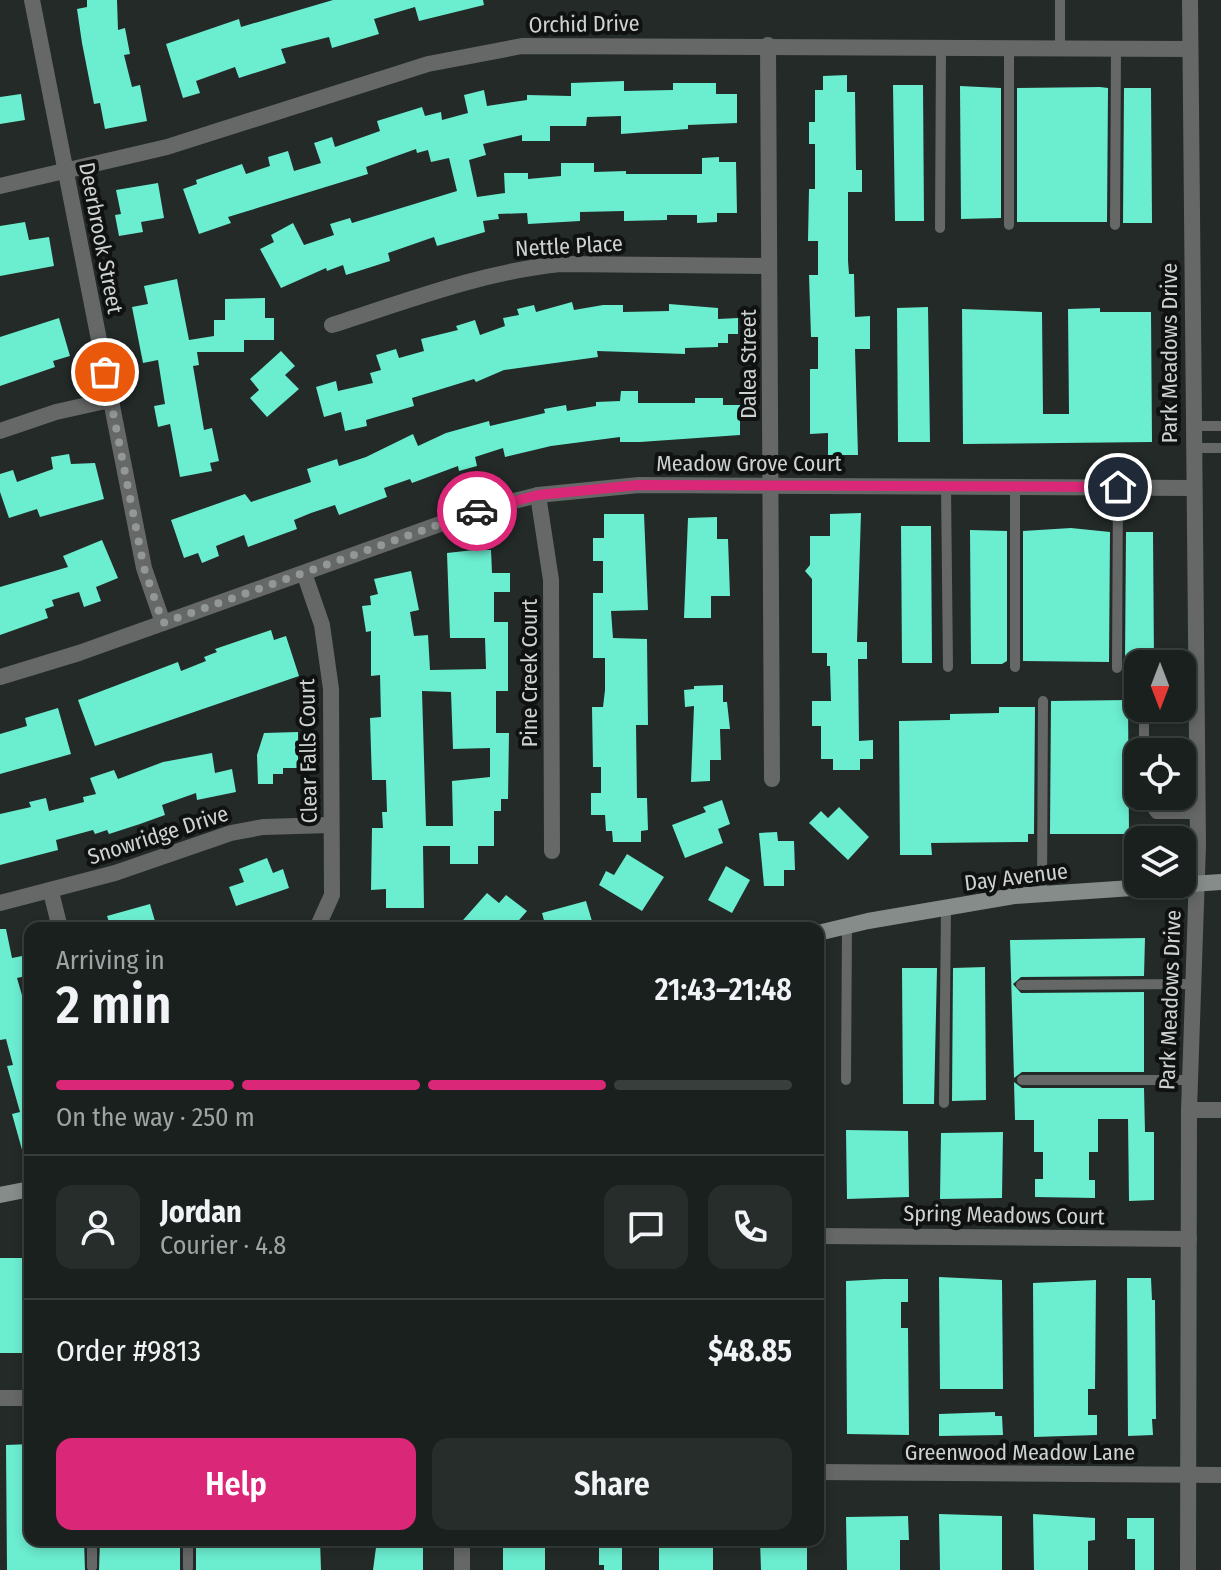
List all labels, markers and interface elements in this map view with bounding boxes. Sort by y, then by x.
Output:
street label: Orchid Drive [528,10,640,38]
street label: Deerbrook Street [73,160,129,317]
street label: Nettle Place [514,230,624,262]
street label: Park Meadows Drive [1156,263,1183,443]
street label: Dalea Street [735,308,762,419]
pin [71,338,139,406]
icon: bag [83,350,127,394]
street label: Meadow Grove Court [656,450,843,477]
pin [1084,453,1152,521]
icon: home [1096,465,1140,509]
courier [437,471,517,551]
icon: car [455,489,499,533]
street label: Pine Creek Court [516,598,543,747]
north arrow [1124,650,1196,722]
map controls [1124,650,1196,898]
street label: Clear Falls Court [293,678,323,824]
button: locate [1124,738,1196,810]
street label: Snowridge Drive [84,800,232,870]
button: layers [1124,826,1196,898]
street label: Day Avenue [963,857,1069,897]
street label: Park Meadows Drive [1153,909,1187,1091]
text: Arriving in [56,945,165,976]
text: 21:43–21:48 [655,972,792,1008]
text: 2 min [56,974,172,1037]
text: On the way · 250 m [56,1102,255,1133]
button: person [56,1185,140,1269]
button: chat [604,1185,688,1269]
button: phone [708,1185,792,1269]
text: Jordan [160,1194,242,1230]
street label: Spring Meadows Court [903,1200,1106,1230]
text: Courier · 4.8 [160,1230,286,1261]
text: Order #9813 [56,1333,201,1369]
text: $48.85 [708,1333,792,1369]
button: Help [56,1438,416,1530]
button: Share [432,1438,792,1530]
street label: Greenwood Meadow Lane [905,1439,1135,1466]

